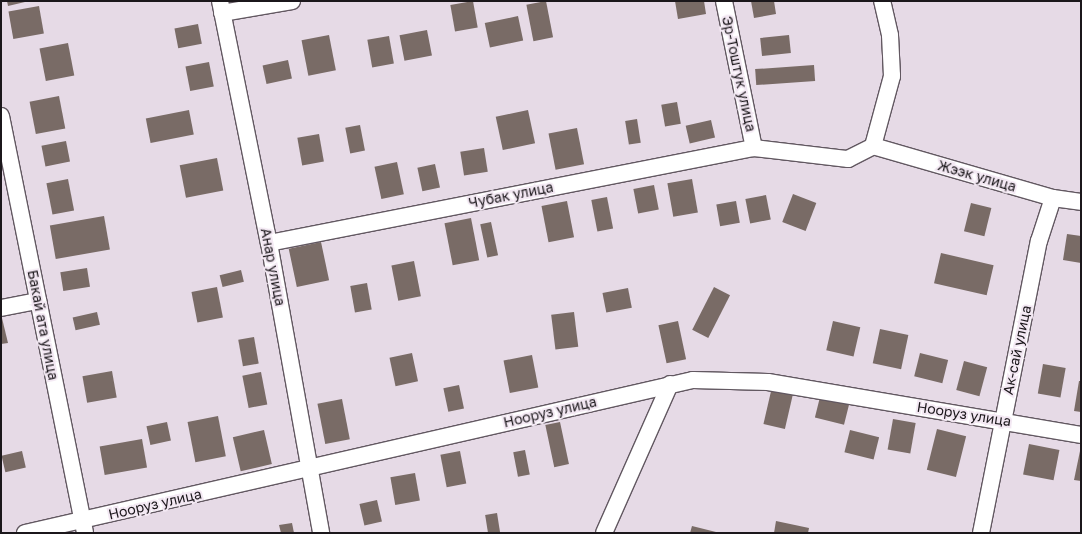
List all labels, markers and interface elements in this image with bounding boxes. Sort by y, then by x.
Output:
street label: Эр-Тоштук улица [719,15,759,133]
street label: Жээк улица [936,157,1018,195]
street label: Чубак улица [467,179,555,211]
street label: Анар улица [257,227,289,307]
street label: Бакай ата улица [24,268,62,382]
street label: Ак-сай улица [999,304,1035,396]
street label: Нооруз улица [502,393,598,431]
street label: Нооруз улица [916,398,1012,430]
street label: Нооруз улица [107,485,203,523]

